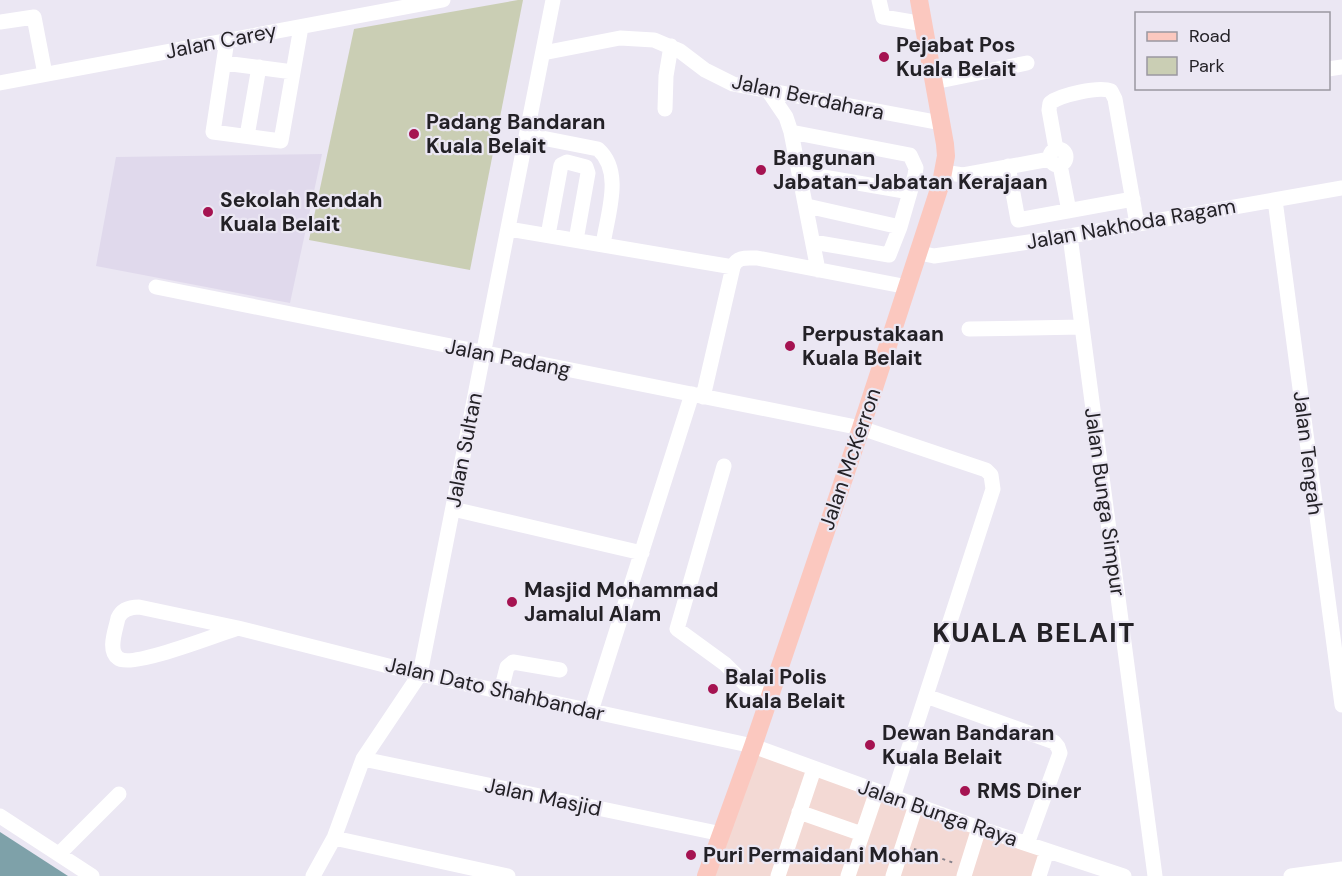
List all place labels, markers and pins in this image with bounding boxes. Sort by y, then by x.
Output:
place label: Pejabat Pos Kuala Belait [896,31,1016,83]
marker: Pejabat Pos Kuala Belait [877,50,891,64]
place label: Padang Bandaran Kuala Belait [426,108,606,160]
marker: Padang Bandaran Kuala Belait [407,127,421,141]
place label: Bangunan Jabatan-Jabatan Kerajaan [773,144,1048,196]
marker: Bangunan Jabatan-Jabatan Kerajaan [754,163,768,177]
place label: Sekolah Rendah Kuala Belait [220,186,382,238]
marker: Sekolah Rendah Kuala Belait [201,205,215,219]
place label: Perpustakaan Kuala Belait [802,320,944,372]
marker: Perpustakaan Kuala Belait [783,339,797,353]
place label: Masjid Mohammad Jamalul Alam [524,576,719,628]
marker: Masjid Mohammad Jamalul Alam [505,595,519,609]
place label: Balai Polis Kuala Belait [725,663,845,715]
marker: Balai Polis Kuala Belait [706,682,720,696]
place label: Dewan Bandaran Kuala Belait [882,719,1055,771]
marker: Dewan Bandaran Kuala Belait [863,738,877,752]
place label: RMS Diner [977,777,1082,805]
marker: RMS Diner [958,784,972,798]
place label: Puri Permaidani Mohan [703,841,939,869]
marker: Puri Permaidani Mohan [684,848,698,862]

